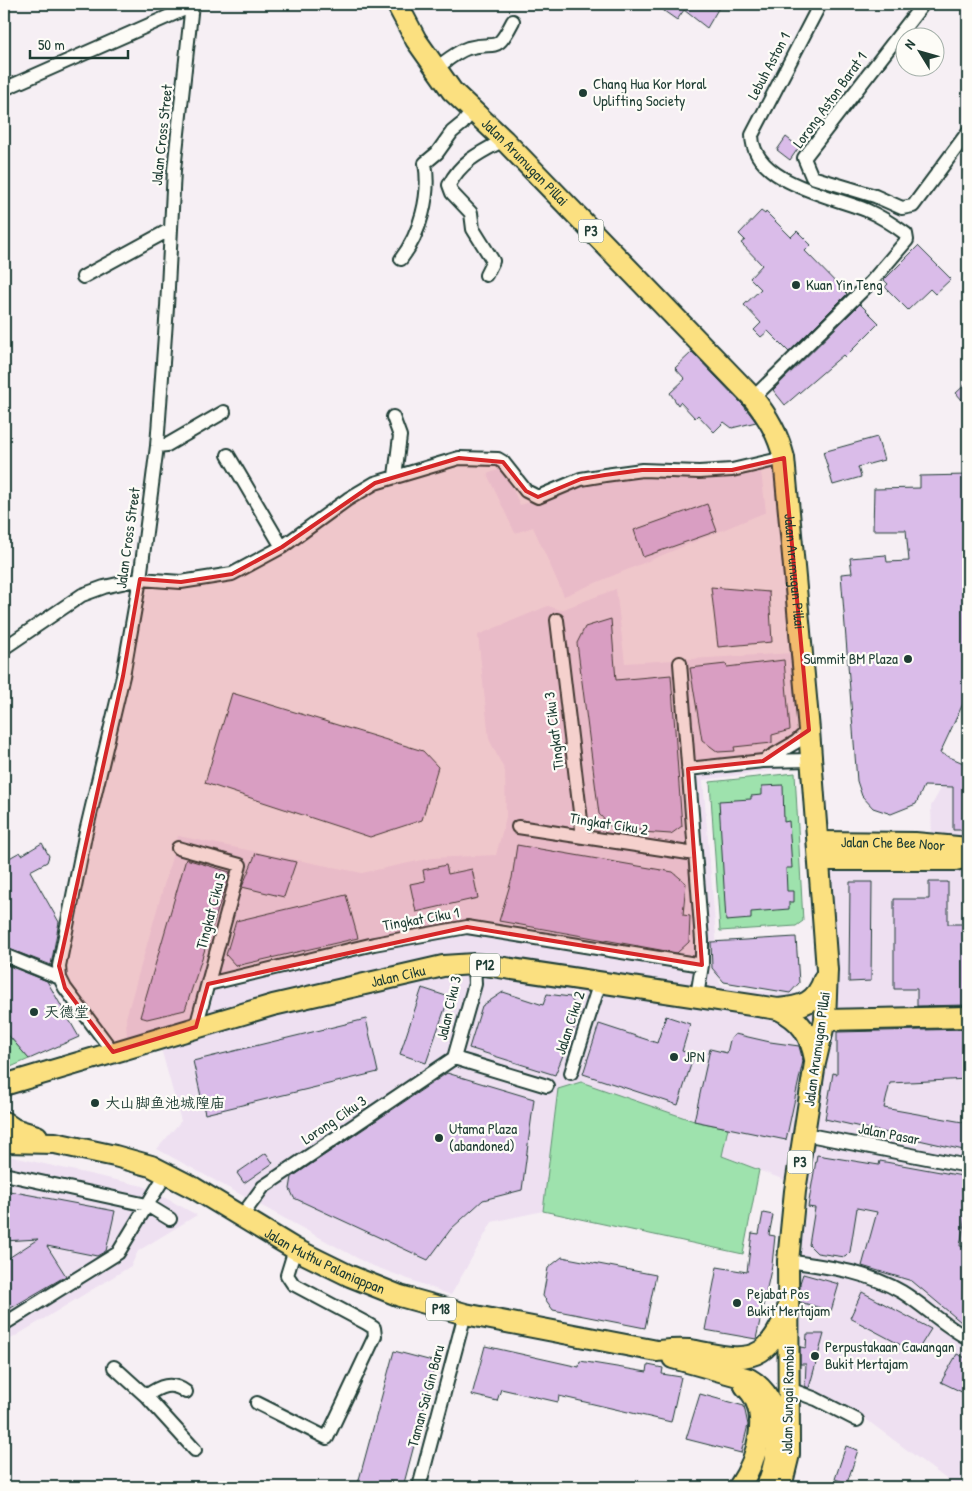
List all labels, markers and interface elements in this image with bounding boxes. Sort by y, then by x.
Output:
scale bar [30,28,128,60]
street label: Lebuh Aston 1 [742,28,795,103]
north arrow [894,28,944,78]
text: 50 m [38,34,65,55]
text: N [899,35,919,53]
street label: Lorong Aston Barat 1 [788,47,872,152]
place label: Chang Hua Kor Moral Uplifting Society [593,73,706,111]
street label: Jalan Cross Street [146,83,177,187]
marker: Chang Hua Kor Moral Uplifting Society [577,87,589,99]
street label: Jalan Arumugan Pillai [477,113,573,211]
road number: P3 [578,220,604,242]
place label: Kuan Yin Teng [806,274,883,295]
marker: Kuan Yin Teng [790,279,802,291]
street label: Jalan Cross Street [110,485,145,590]
street label: Jalan Arumugan Pillai [779,513,811,630]
place label: Summit BM Plaza [803,648,898,669]
marker: Summit BM Plaza [902,653,914,665]
street label: Tingkat Ciku 3 [538,691,569,771]
street label: Tingkat Ciku 2 [569,807,650,840]
street label: Jalan Che Bee Noor [841,831,946,856]
street label: Tingkat Ciku 5 [190,870,231,951]
street label: Tingkat Ciku 1 [381,901,461,936]
road number: P12 [470,954,500,976]
street label: Jalan Ciku [369,959,427,992]
street label: Jalan Ciku 3 [431,973,466,1042]
street label: Jalan Ciku 2 [549,988,590,1057]
street label: Jalan Arumugan Pillai [798,990,835,1108]
place label: 天德堂 [44,1001,89,1022]
marker: 天德堂 [28,1006,40,1018]
place label: JPN [684,1046,705,1067]
marker: JPN [668,1051,680,1063]
street label: Lorong Ciku 3 [297,1090,371,1149]
place label: 大山脚鱼池城隍庙 [105,1092,225,1113]
marker: 大山脚鱼池城隍庙 [89,1097,101,1109]
street label: Jalan Pasar [857,1117,922,1150]
place label: Utama Plaza (abandoned) [449,1118,517,1156]
marker: Utama Plaza (abandoned) [433,1132,445,1144]
road number: P3 [788,1150,812,1174]
street label: Jalan Muthu Palaniappan [261,1222,388,1299]
place label: Pejabat Pos Bukit Mertajam [747,1283,830,1321]
marker: Pejabat Pos Bukit Mertajam [731,1297,743,1309]
road number: P18 [426,1298,456,1320]
place label: Perpustakaan Cawangan Bukit Mertajam [825,1336,955,1374]
street label: Taman Sai Gin Baru [402,1343,449,1449]
street label: Jalan Sungai Rambai [776,1345,799,1455]
marker: Perpustakaan Cawangan Bukit Mertajam [809,1350,821,1362]

